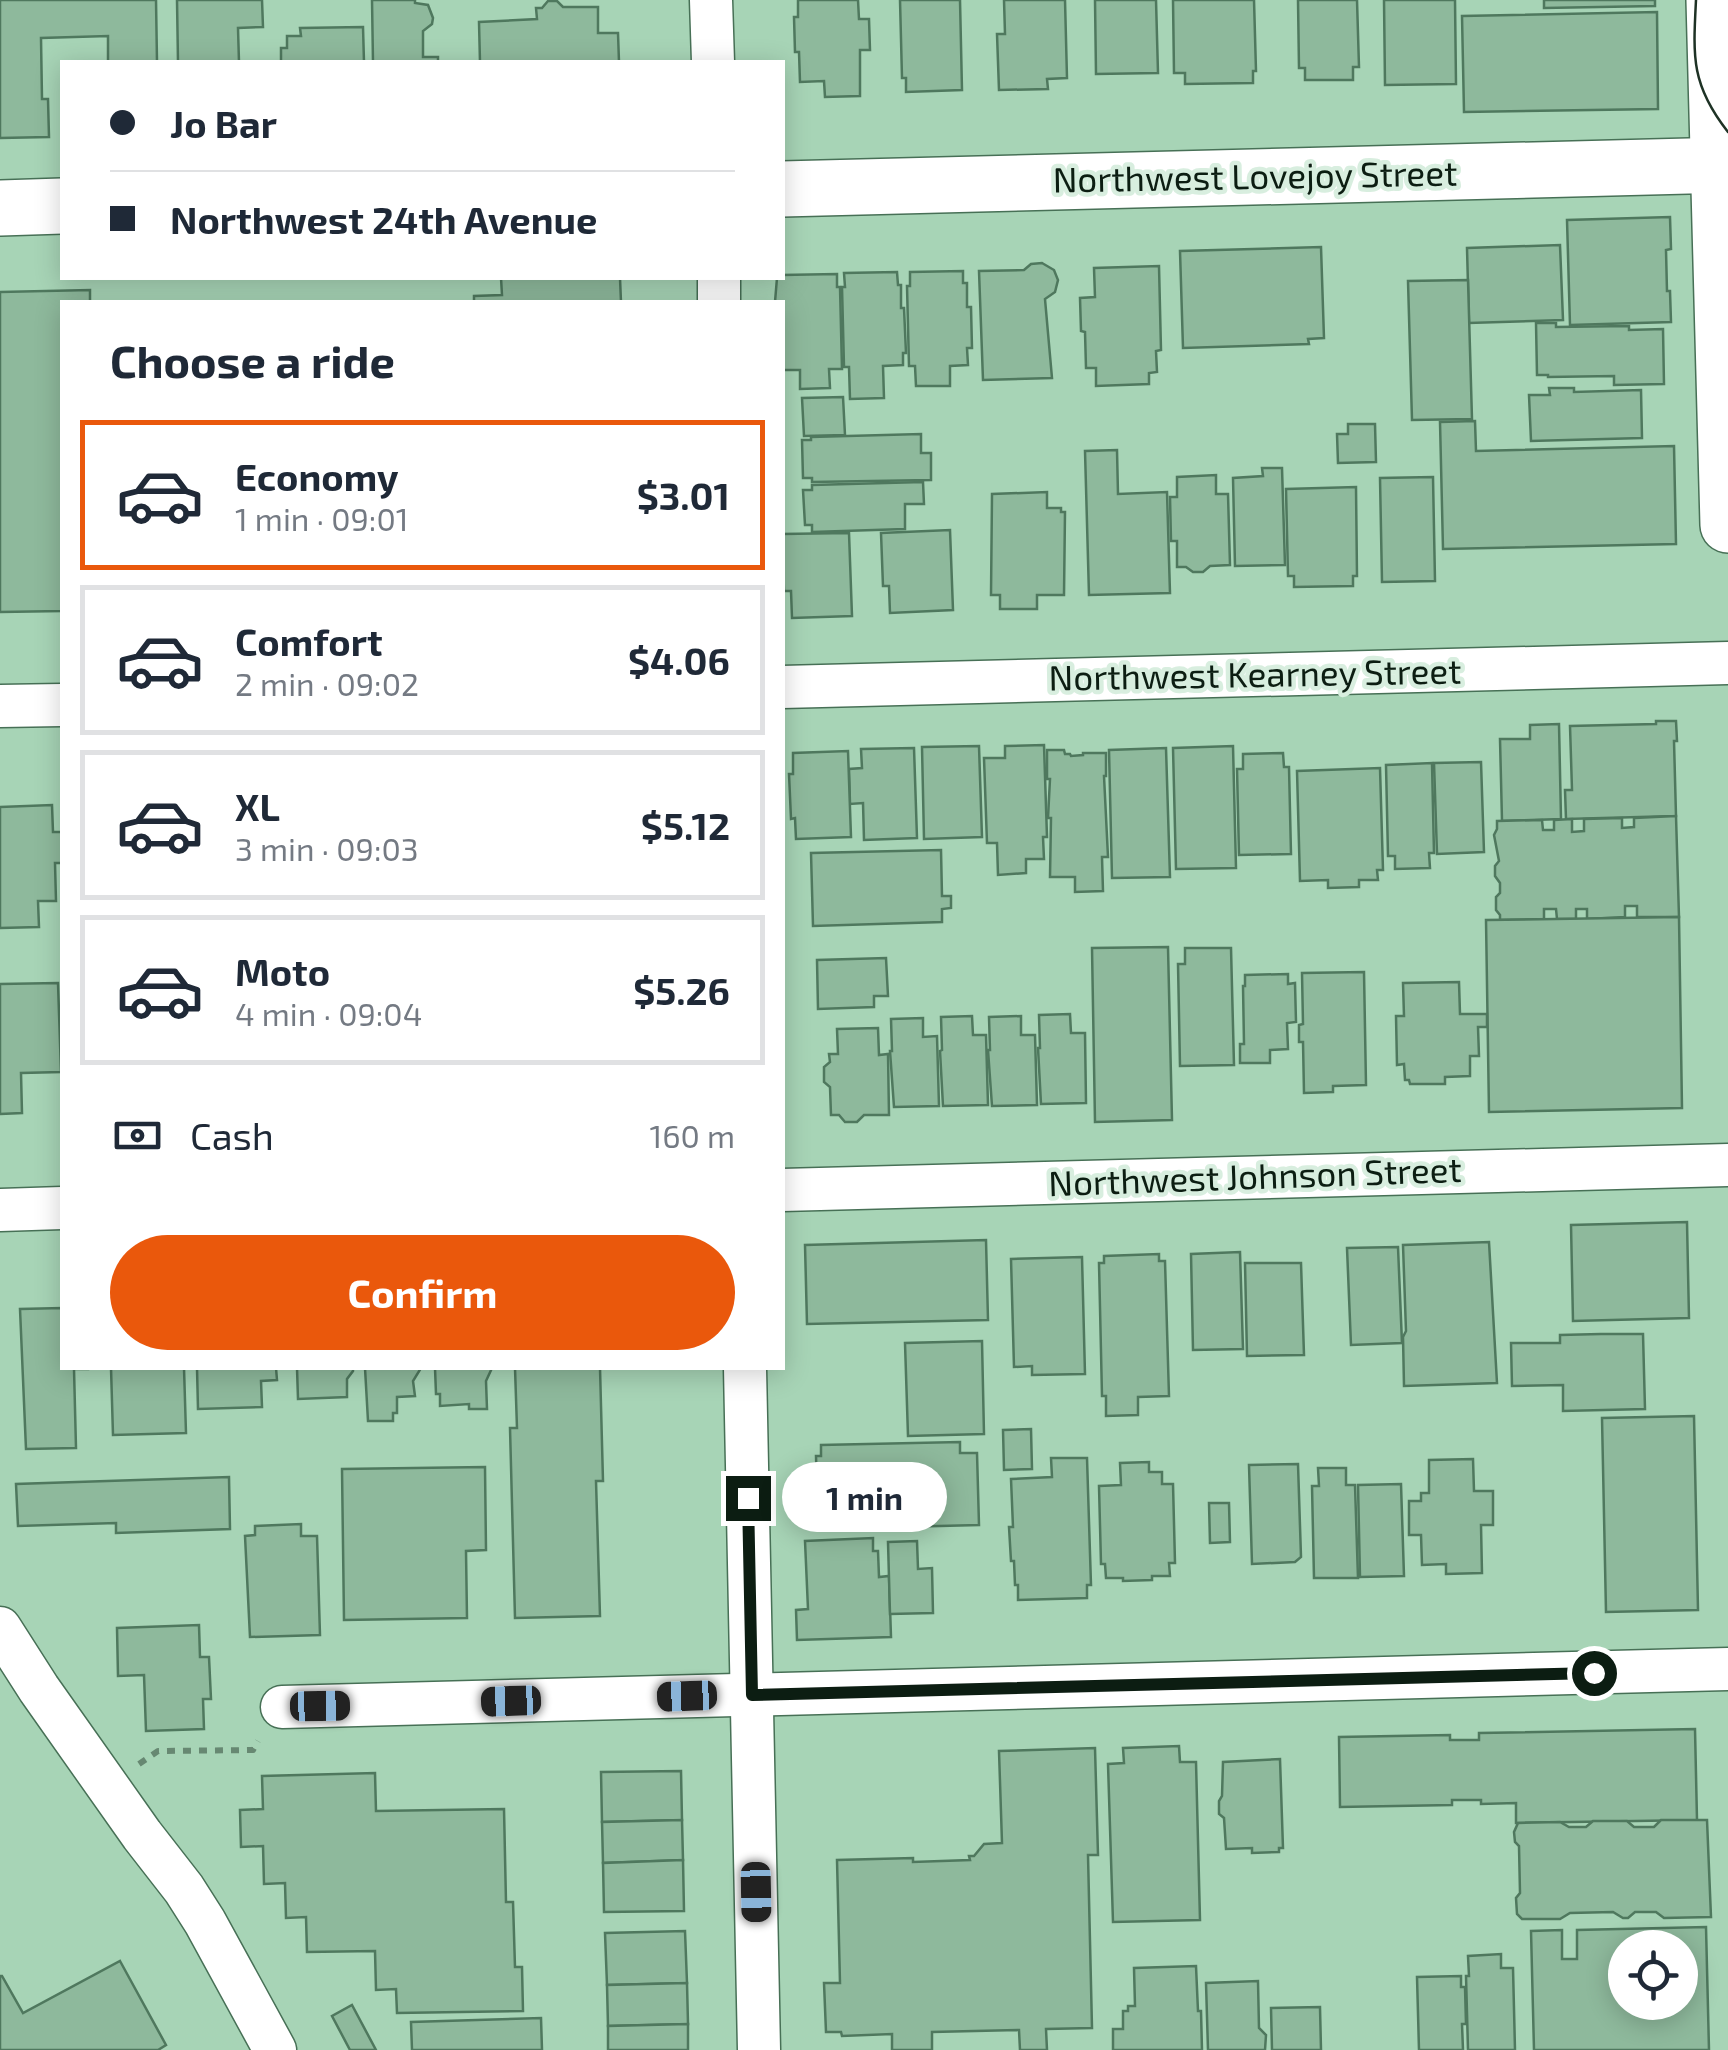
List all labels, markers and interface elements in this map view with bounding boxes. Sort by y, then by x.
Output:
text: Jo Bar [170,100,277,146]
street label: Northwest Lovejoy Street [1052,150,1458,200]
text: Northwest 24th Avenue [170,196,597,242]
text: Choose a ride [110,333,395,387]
icon: car [115,450,205,540]
text: Economy [235,453,399,499]
text: $3.01 [637,472,730,518]
text: 1 min · 09:01 [235,499,408,537]
icon: car [115,615,205,705]
text: Comfort [235,618,383,664]
text: $4.06 [628,637,730,683]
street label: Northwest Kearney Street [1048,648,1462,698]
text: 2 min · 09:02 [235,664,419,702]
icon: car [115,780,205,870]
text: XL [235,783,280,829]
text: $5.12 [641,802,730,848]
text: 3 min · 09:03 [235,829,419,867]
icon: car [115,945,205,1035]
text: Moto [235,948,330,994]
text: $5.26 [633,967,730,1013]
text: 4 min · 09:04 [235,994,422,1032]
icon: cash [110,1108,165,1163]
text: Cash [190,1112,274,1158]
text: 160 m [649,1116,735,1154]
street label: Northwest Johnson Street [1048,1147,1462,1203]
button: Confirm [110,1235,735,1350]
callout: 1 min [783,1463,948,1533]
route end [726,1476,771,1521]
text: 1 min [826,1478,903,1516]
route start [1572,1651,1617,1696]
car [656,1680,718,1712]
car [480,1685,542,1717]
car [290,1690,350,1722]
car [740,1862,772,1922]
map controls [1608,1930,1698,2020]
button: locate [1608,1930,1698,2020]

